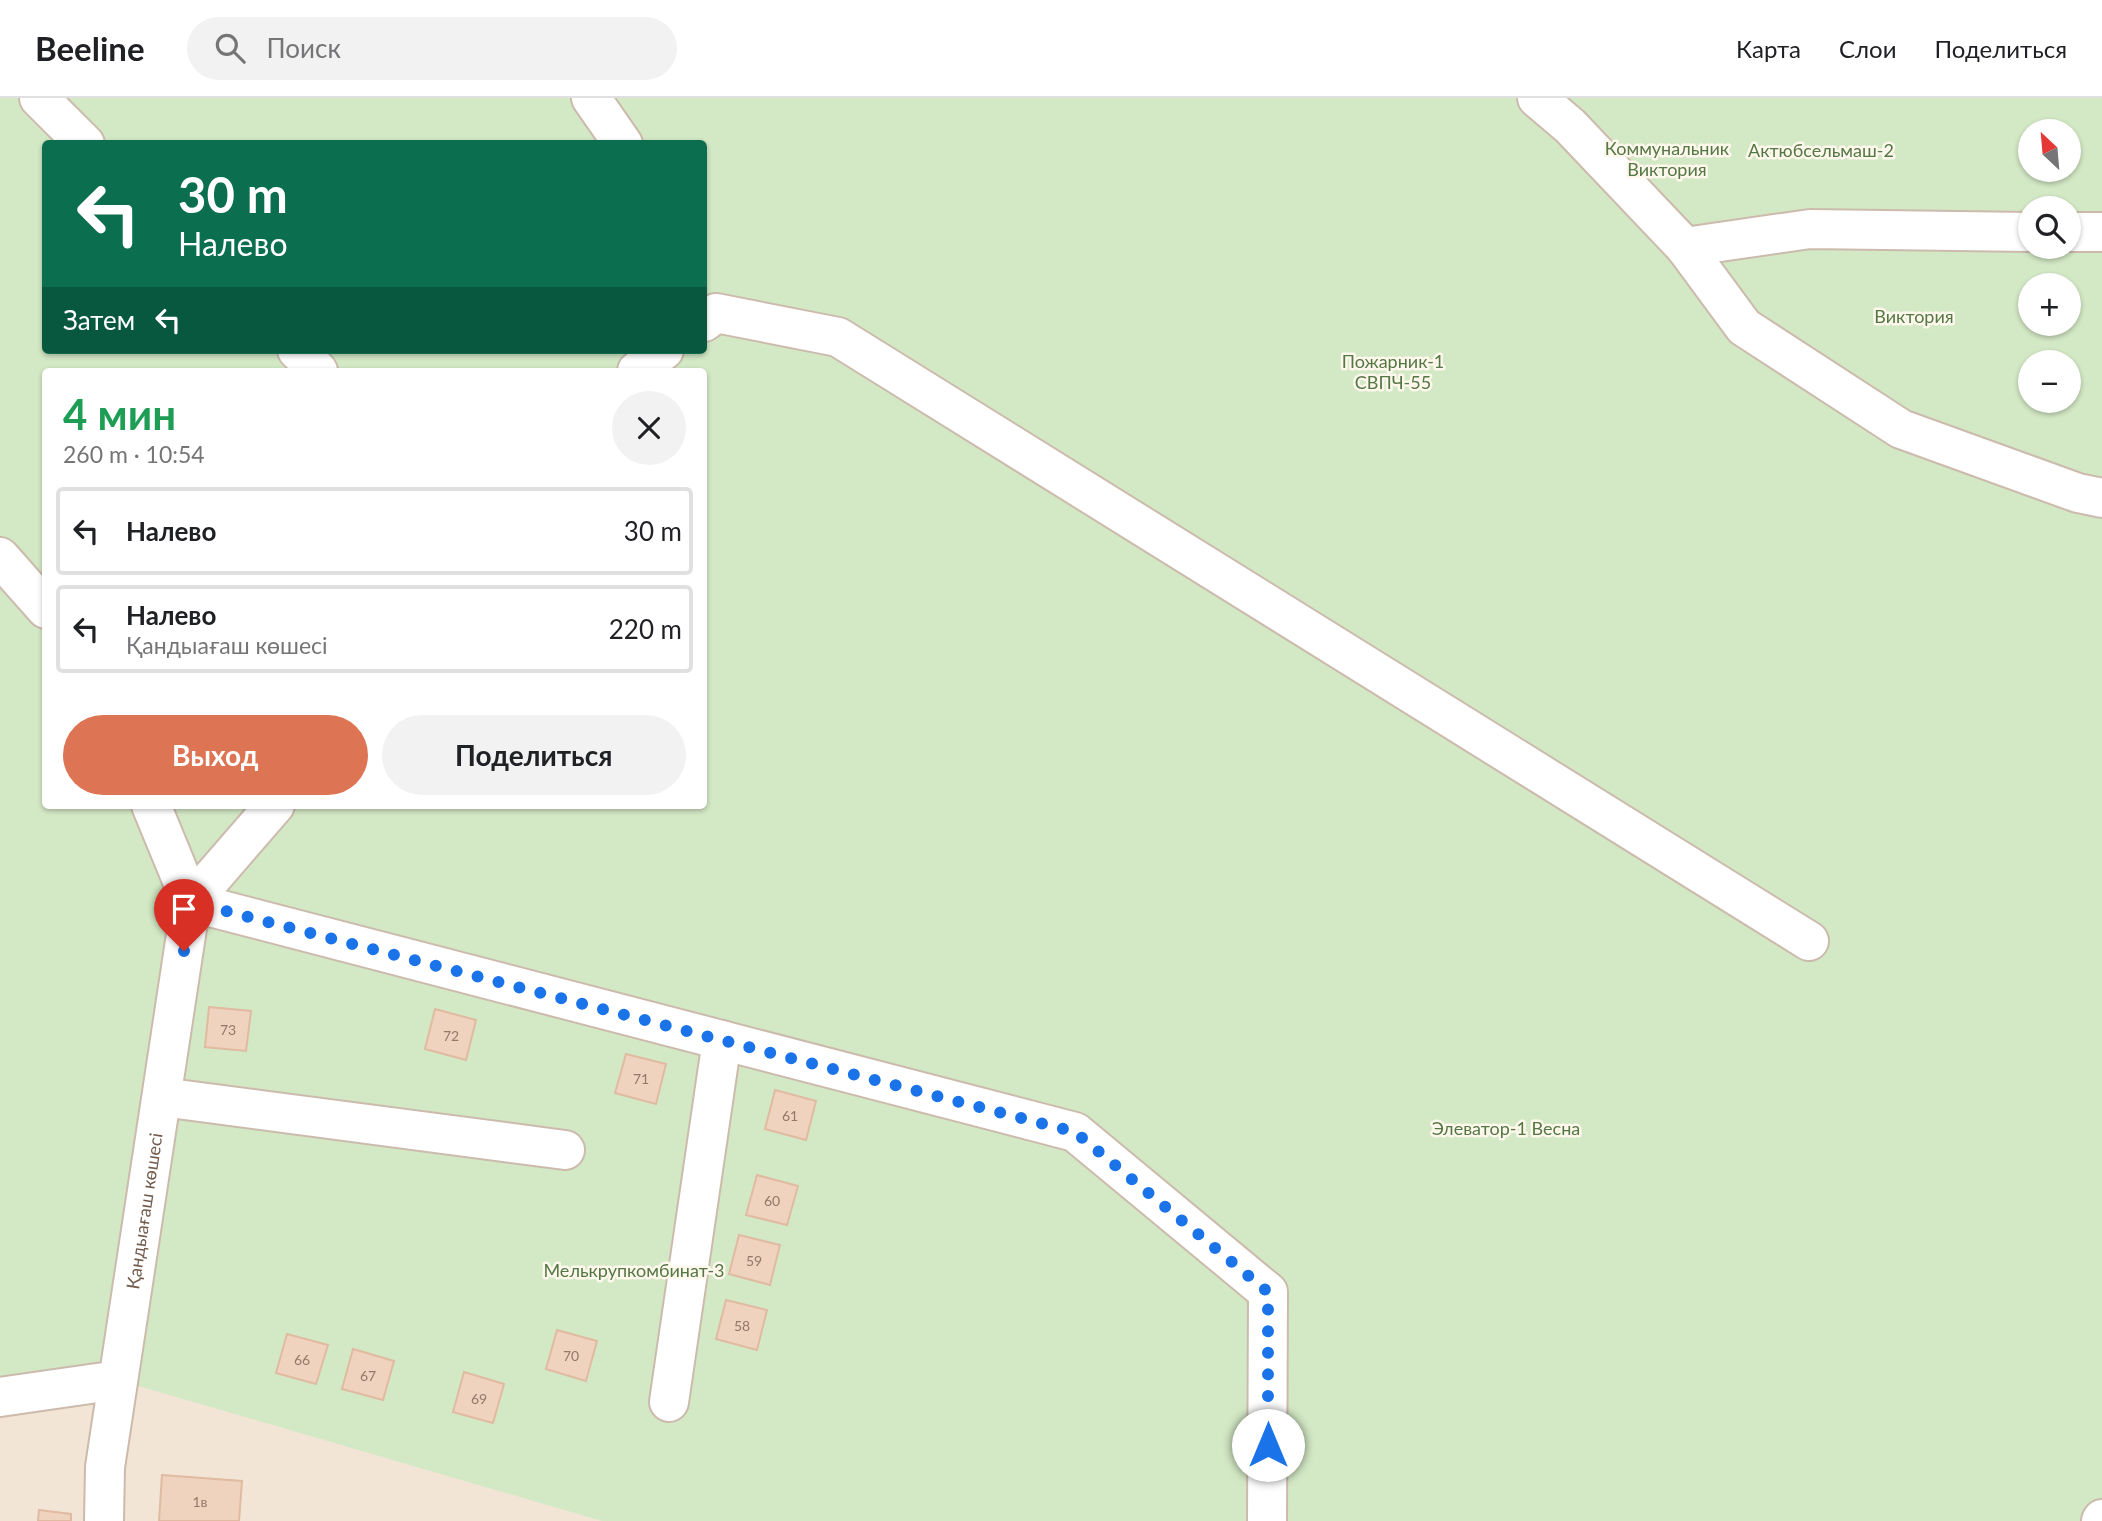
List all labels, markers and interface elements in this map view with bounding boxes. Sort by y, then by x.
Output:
search box [187,17,677,80]
text: Beeline [35,28,145,68]
icon: search [211,29,249,67]
text: Поиск [267,32,341,64]
text: Карта [1736,34,1801,63]
text: Слои [1839,34,1896,63]
text: Поделиться [1934,34,2067,63]
north arrow [2018,119,2081,182]
map controls [2018,119,2081,413]
park label: Коммунальник Виктория [1605,137,1730,180]
park label: Актюбсельмаш-2 [1748,139,1894,161]
text: 30 m [178,165,288,223]
icon: left [63,168,154,259]
button: search [2018,196,2081,259]
text: Налево [178,224,288,263]
button: + [2018,273,2081,336]
icon: left [149,301,187,339]
text: Затем [63,304,135,336]
park label: Виктория [1874,305,1954,327]
park label: Пожарник-1 СВПЧ-55 [1342,350,1444,393]
button: − [2018,350,2081,413]
text: 4 мин [63,389,176,439]
button: close [612,391,686,465]
text: 260 m · 10:54 [63,440,205,468]
icon: left [67,512,105,550]
text: Налево [126,515,216,547]
text: 30 m [624,515,682,547]
text: Налево [126,599,216,631]
icon: left [67,610,105,648]
text: 220 m [609,613,682,645]
text: Қандыағаш көшесі [126,631,328,659]
button: Выход [63,715,368,795]
button: Поделиться [382,715,686,795]
pin [154,879,214,951]
icon: arrive [165,890,203,928]
house number: 73 [220,1021,236,1038]
house number: 72 [443,1027,459,1044]
house number: 71 [633,1070,649,1087]
house number: 61 [782,1107,798,1124]
park label: Элеватор-1 Весна [1432,1117,1580,1139]
street label: Қандыағаш көшесі [121,1131,167,1291]
house number: 60 [764,1192,780,1209]
house number: 59 [746,1252,762,1269]
park label: Мелькрупкомбинат-3 [543,1259,725,1281]
house number: 58 [734,1317,750,1334]
house number: 70 [563,1347,579,1364]
house number: 66 [294,1351,310,1368]
house number: 67 [360,1367,376,1384]
house number: 69 [471,1390,487,1407]
position arrow [1231,1408,1305,1482]
house number: 1в [192,1493,208,1510]

